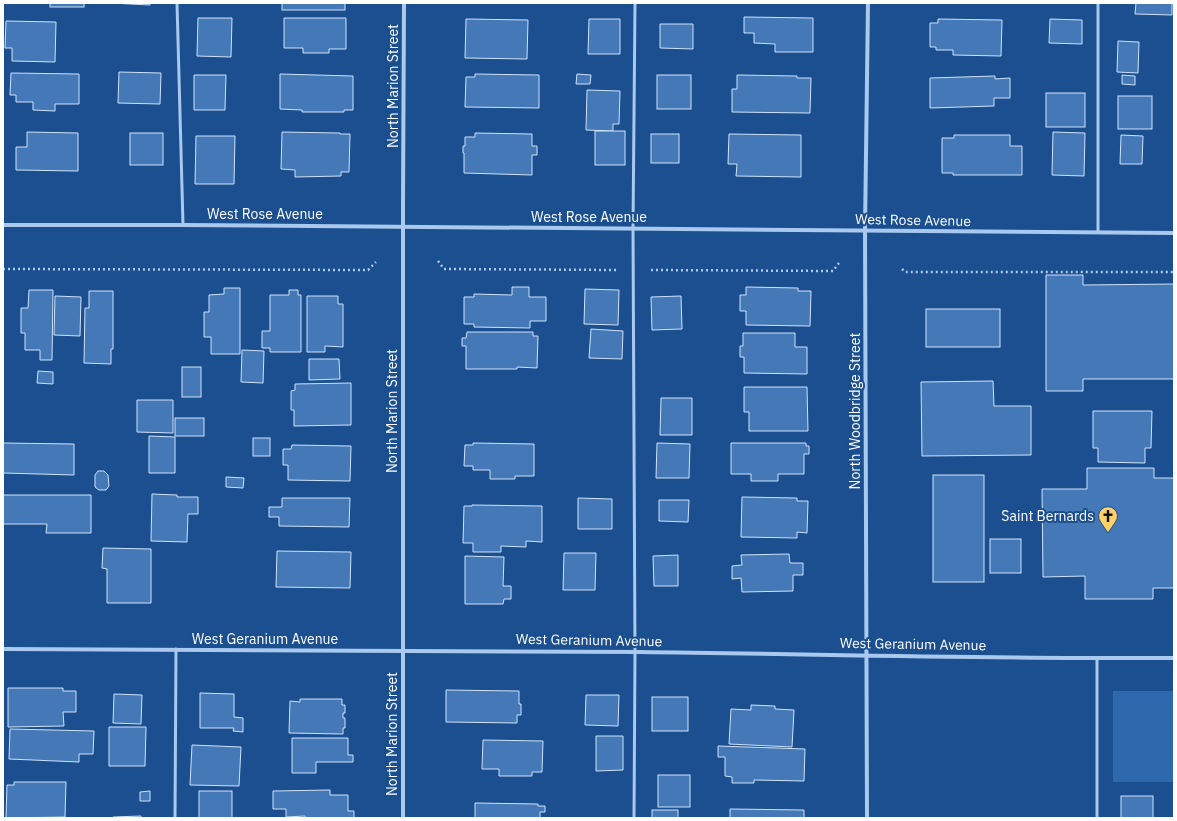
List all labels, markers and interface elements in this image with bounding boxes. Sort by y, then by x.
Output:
street label: North Marion Street [384,24,402,148]
street label: West Rose Avenue [207,205,323,223]
street label: West Rose Avenue [531,208,647,226]
street label: West Rose Avenue [855,210,971,230]
street label: North Woodbridge Street [846,333,864,489]
street label: North Marion Street [383,349,401,473]
church icon: Saint Bernards [1097,505,1119,533]
place label: Saint Bernards [1001,507,1094,525]
street label: West Geranium Avenue [192,630,339,648]
street label: West Geranium Avenue [516,630,663,650]
street label: West Geranium Avenue [840,634,987,654]
street label: North Marion Street [383,672,401,796]

